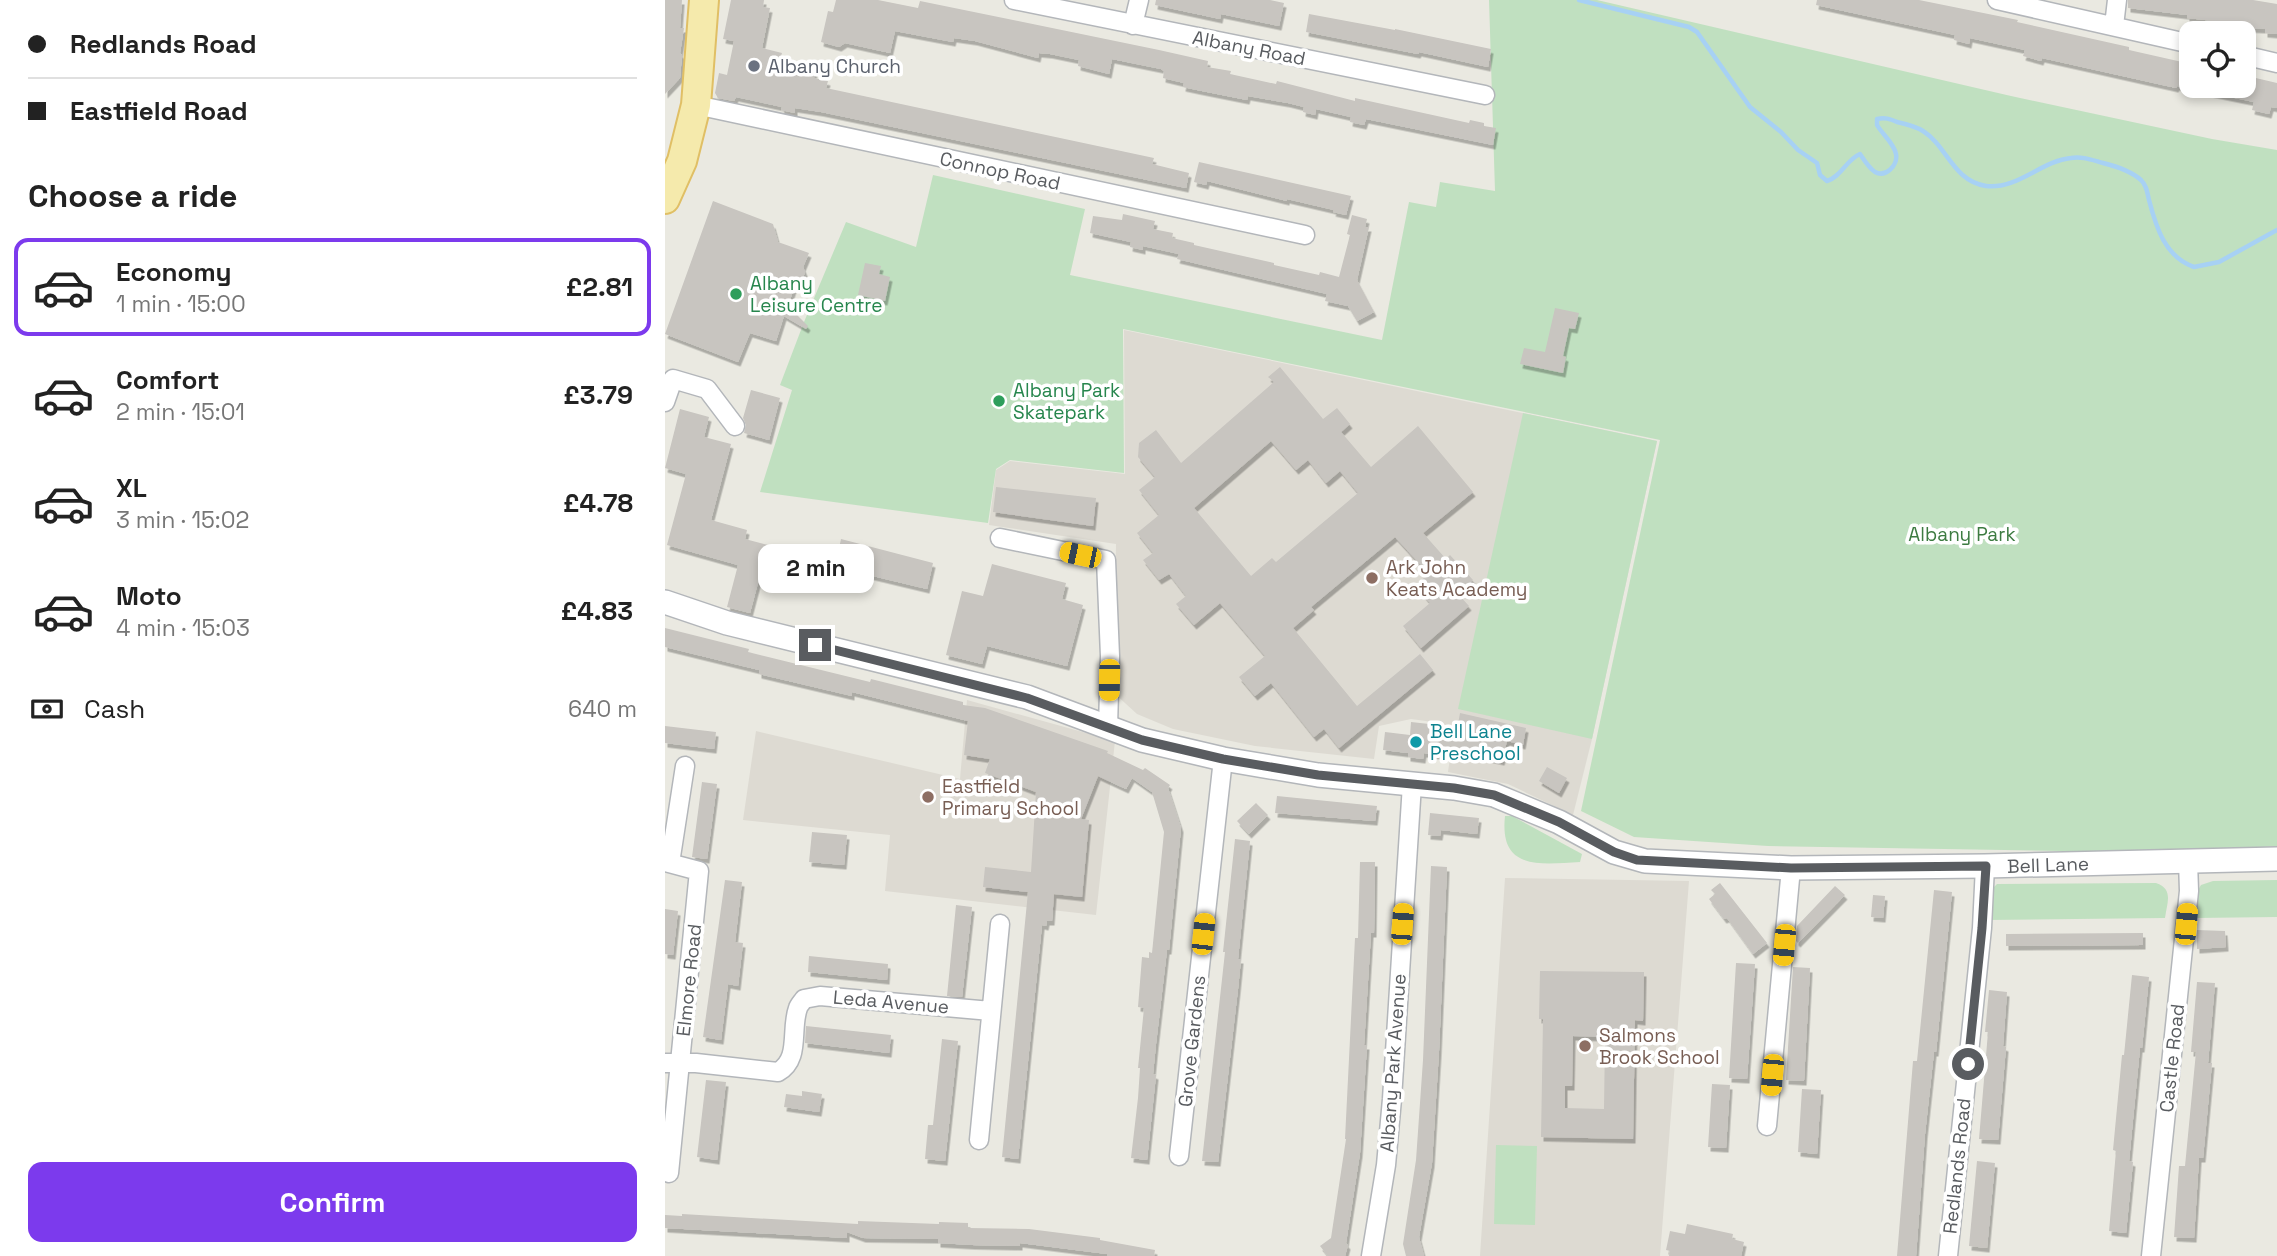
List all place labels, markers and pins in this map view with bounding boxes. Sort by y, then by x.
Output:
place label: Albany Church [768,54,901,79]
marker: Albany Church [746,58,762,74]
place label: Albany Leisure Centre [750,271,882,318]
marker: Albany Leisure Centre [728,286,744,302]
place label: Albany Park Skatepark [1013,378,1120,425]
marker: Albany Park Skatepark [991,393,1007,409]
place label: Ark John Keats Academy [1386,555,1527,602]
marker: Ark John Keats Academy [1364,570,1380,586]
place label: Bell Lane Preschool [1430,719,1521,766]
marker: Bell Lane Preschool [1408,734,1424,750]
place label: Eastfield Primary School [942,774,1079,821]
marker: Eastfield Primary School [920,789,936,805]
place label: Salmons Brook School [1599,1023,1720,1070]
marker: Salmons Brook School [1577,1038,1593,1054]

